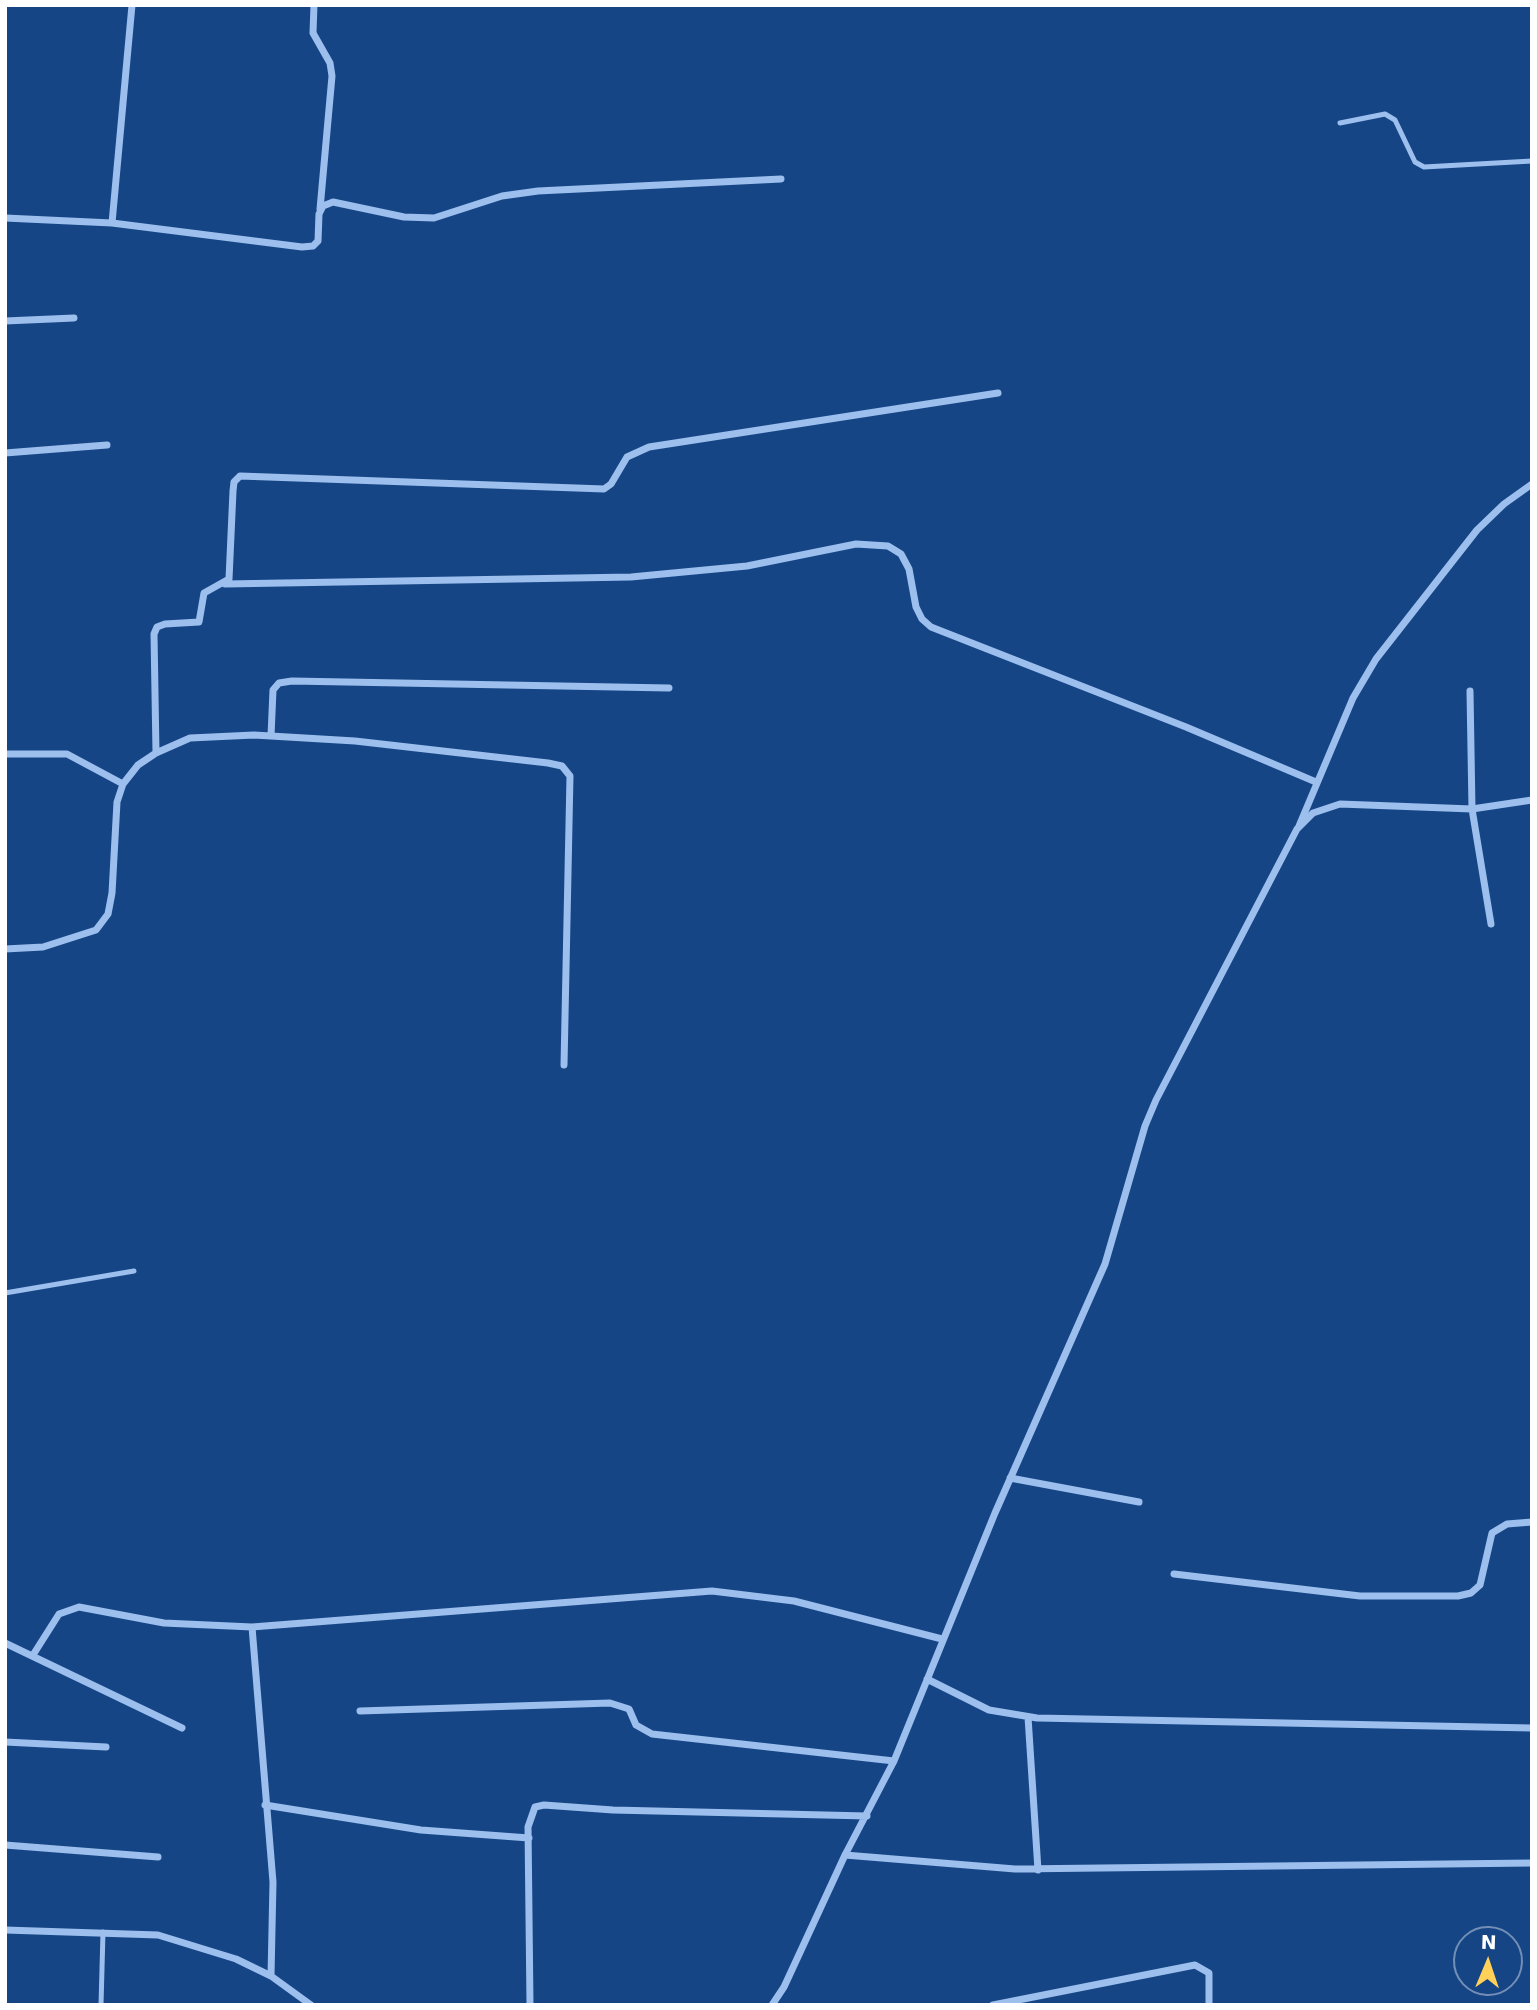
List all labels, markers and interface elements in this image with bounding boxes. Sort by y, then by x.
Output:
north arrow [1453,1926,1523,1996]
text: N [1480,1931,1497,1953]

